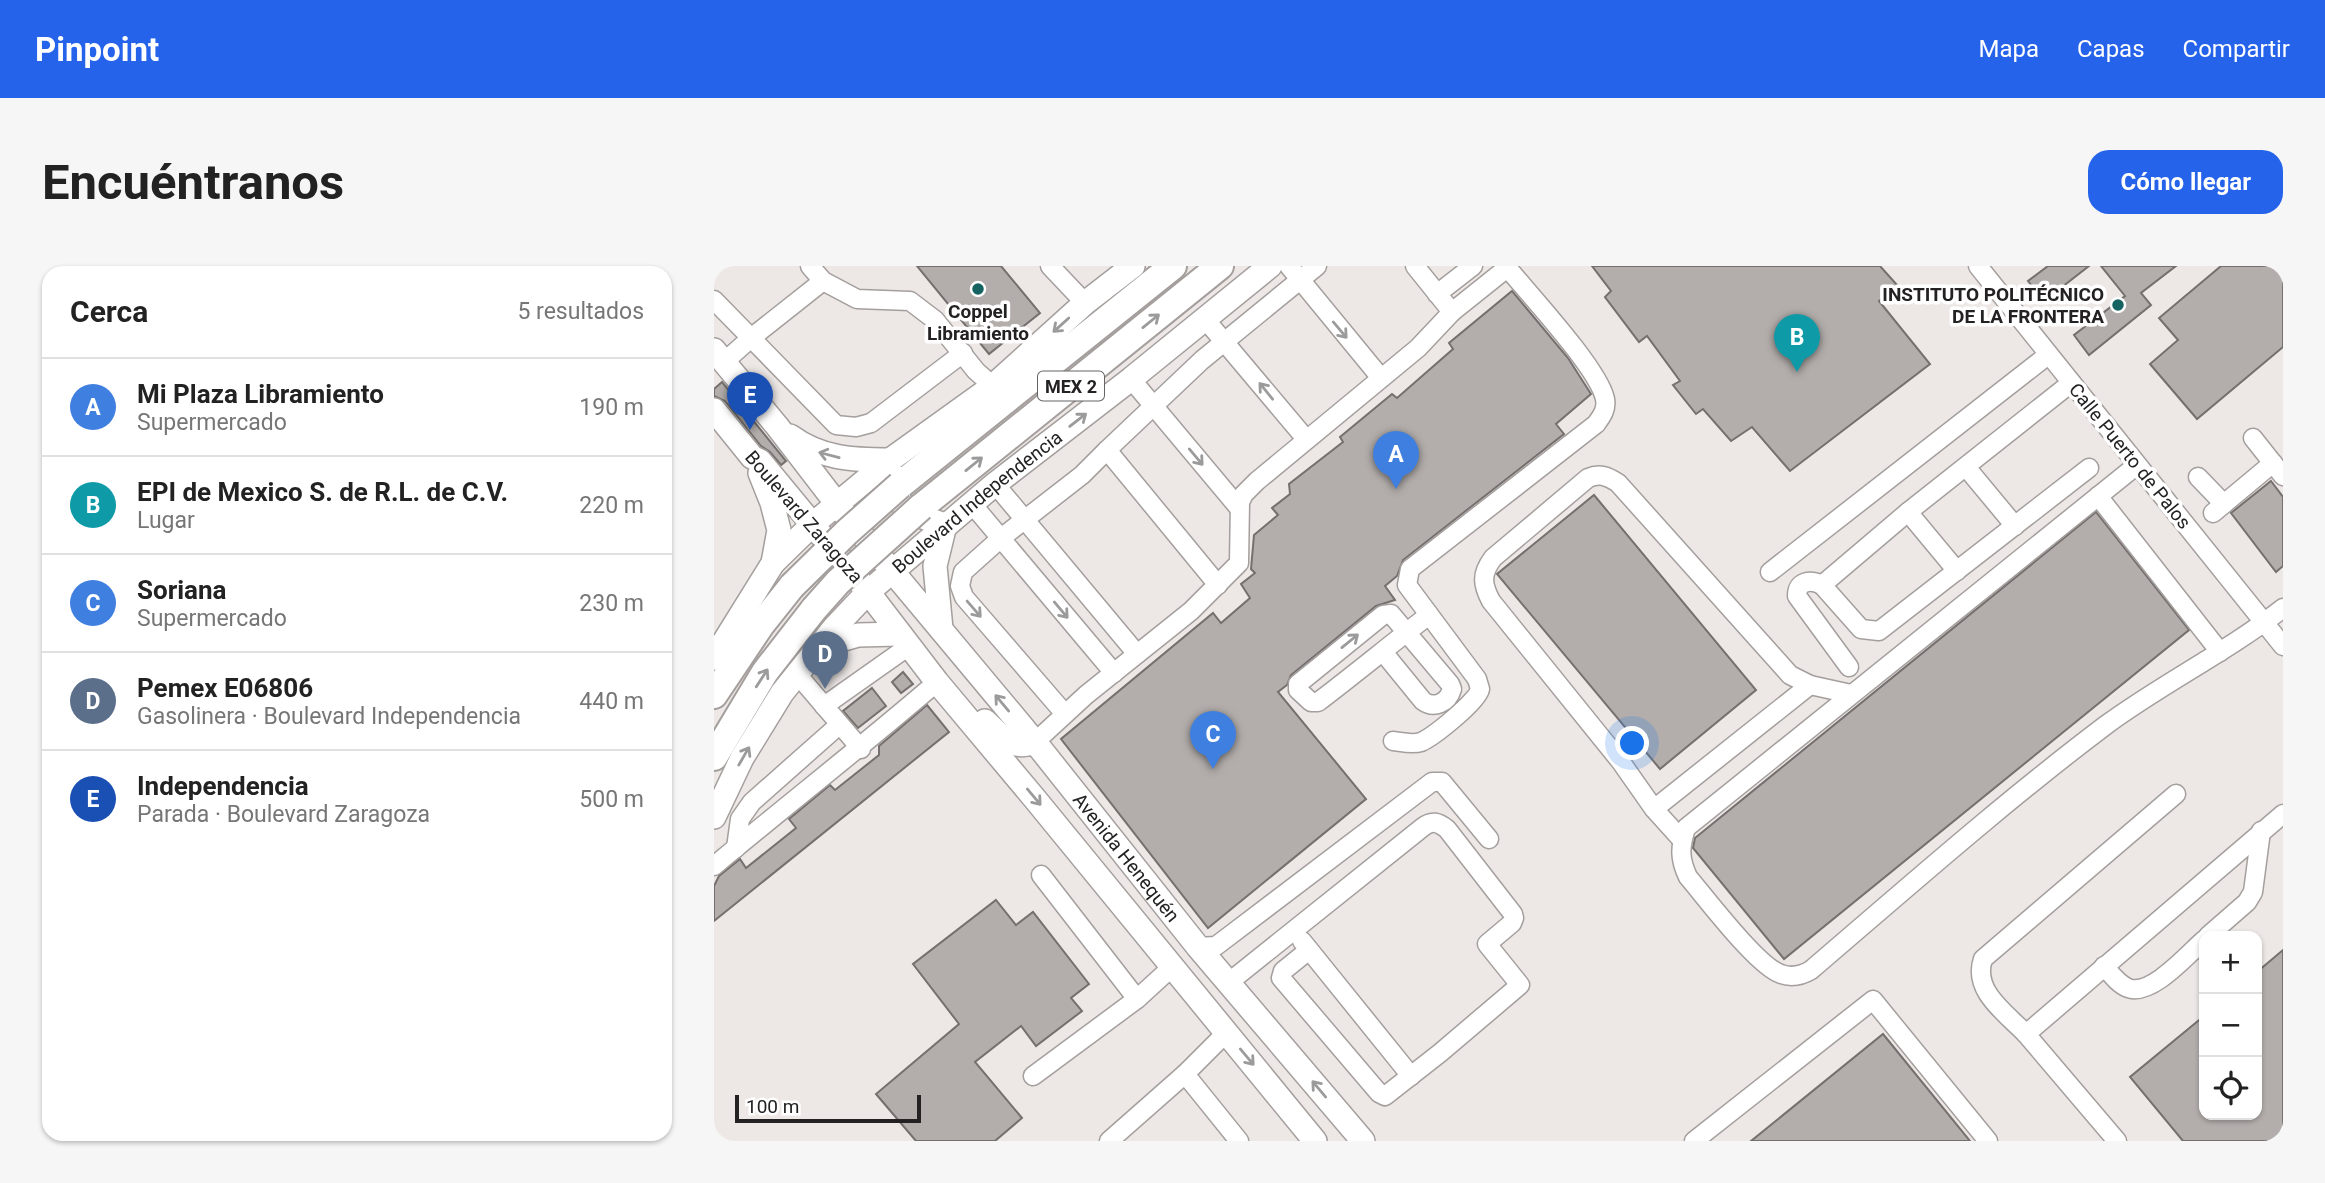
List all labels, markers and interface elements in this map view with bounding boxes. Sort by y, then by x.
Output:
text: Pinpoint [35,30,159,69]
text: Mapa [1978,35,2039,63]
text: Capas [2077,35,2145,63]
text: Compartir [2183,35,2290,63]
button: Cómo llegar [2088,150,2283,214]
text: Encuéntranos [42,154,344,211]
marker: Coppel Libramiento [970,281,986,297]
place label: INSTITUTO POLITÉCNICO DE LA FRONTERA [1882,283,2104,328]
text: Cerca [70,294,148,329]
marker: INSTITUTO POLITÉCNICO DE LA FRONTERA [2110,297,2126,313]
text: 5 resultados [517,298,644,325]
place label: Coppel Libramiento [927,300,1029,345]
one-way arrow [1142,314,1160,329]
pin: B [1774,314,1820,372]
one-way arrow [1053,316,1070,333]
one-way arrow [1332,320,1348,338]
pin: E [727,372,773,430]
road number: MEX 2 [1038,372,1104,400]
text: Mi Plaza Libramiento [137,379,384,409]
street label: Calle Puerto de Palos [2064,379,2196,533]
one-way arrow [1258,382,1274,400]
text: A [85,394,101,421]
text: 190 m [579,394,644,421]
text: Supermercado [137,409,287,436]
one-way arrow [1068,413,1087,428]
street label: Boulevard Independencia [887,425,1066,578]
pin: A [1373,431,1419,489]
street label: Boulevard Zaragoza [740,446,868,588]
one-way arrow [819,448,841,461]
one-way arrow [1188,448,1204,466]
one-way arrow [965,456,983,472]
text: EPI de Mexico S. de R.L. de C.V. [137,477,508,507]
text: B [86,492,100,519]
text: 220 m [579,492,644,519]
text: Lugar [137,507,195,534]
text: Soriana [137,575,227,605]
text: C [85,590,101,617]
text: 230 m [579,590,644,617]
one-way arrow [966,600,982,618]
one-way arrow [1053,600,1069,618]
text: Supermercado [137,605,287,632]
pin: D [802,631,848,689]
one-way arrow [1341,633,1359,649]
one-way arrow [756,668,770,688]
text: Pemex E06806 [137,673,313,703]
text: D [86,688,100,715]
text: 440 m [579,688,644,715]
one-way arrow [994,694,1010,712]
text: Gasolinera · Boulevard Independencia [137,703,521,730]
pin: C [1190,711,1236,769]
your location [1615,726,1649,760]
one-way arrow [738,746,751,767]
text: Independencia [137,771,309,801]
text: E [87,786,99,813]
text: 500 m [579,786,644,813]
one-way arrow [1026,788,1042,806]
street label: Avenida Henequén [1068,788,1185,926]
text: Parada · Boulevard Zaragoza [137,801,430,828]
map controls [2199,931,2262,1120]
button: + [2199,931,2262,994]
button: − [2199,994,2262,1057]
one-way arrow [1238,1048,1254,1066]
button: locate [2199,1057,2262,1120]
one-way arrow [1311,1080,1327,1098]
scale bar [735,1092,920,1124]
text: 100 m [746,1095,799,1118]

